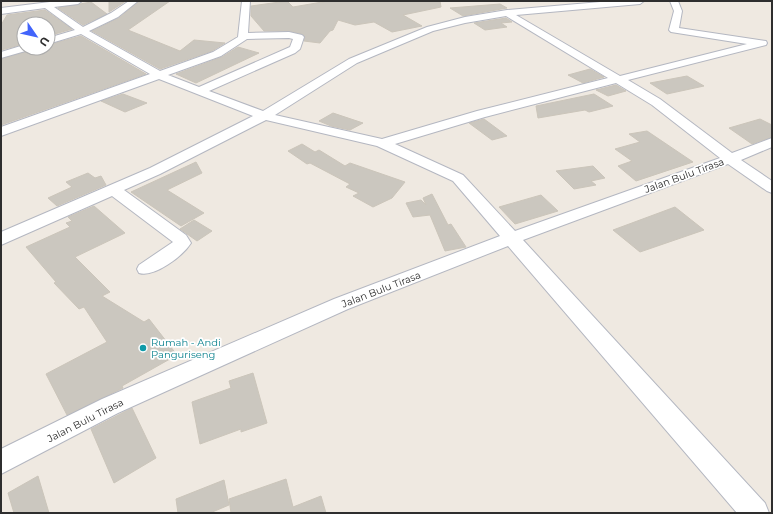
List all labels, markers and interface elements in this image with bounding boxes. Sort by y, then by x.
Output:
north arrow [16,16,56,56]
text: U [36,34,53,49]
street label: Jalan Bulu Tirasa [642,155,726,196]
street label: Jalan Bulu Tirasa [339,268,423,311]
place label: Rumah - Andi Panguriseng [151,336,221,361]
marker: Rumah - Andi Panguriseng [138,343,148,353]
street label: Jalan Bulu Tirasa [44,396,126,446]

